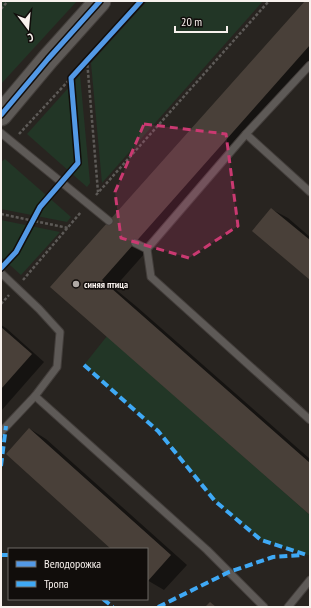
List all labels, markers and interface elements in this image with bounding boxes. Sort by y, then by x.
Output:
north arrow [8,8,48,48]
scale bar [175,8,227,34]
text: 20 m [181,14,202,29]
text: С [26,30,35,45]
place label: синяя птица [84,278,128,291]
marker: синяя птица [71,279,81,289]
legend [8,548,148,600]
text: Велодорожка [44,556,101,571]
text: Тропа [44,576,69,591]

